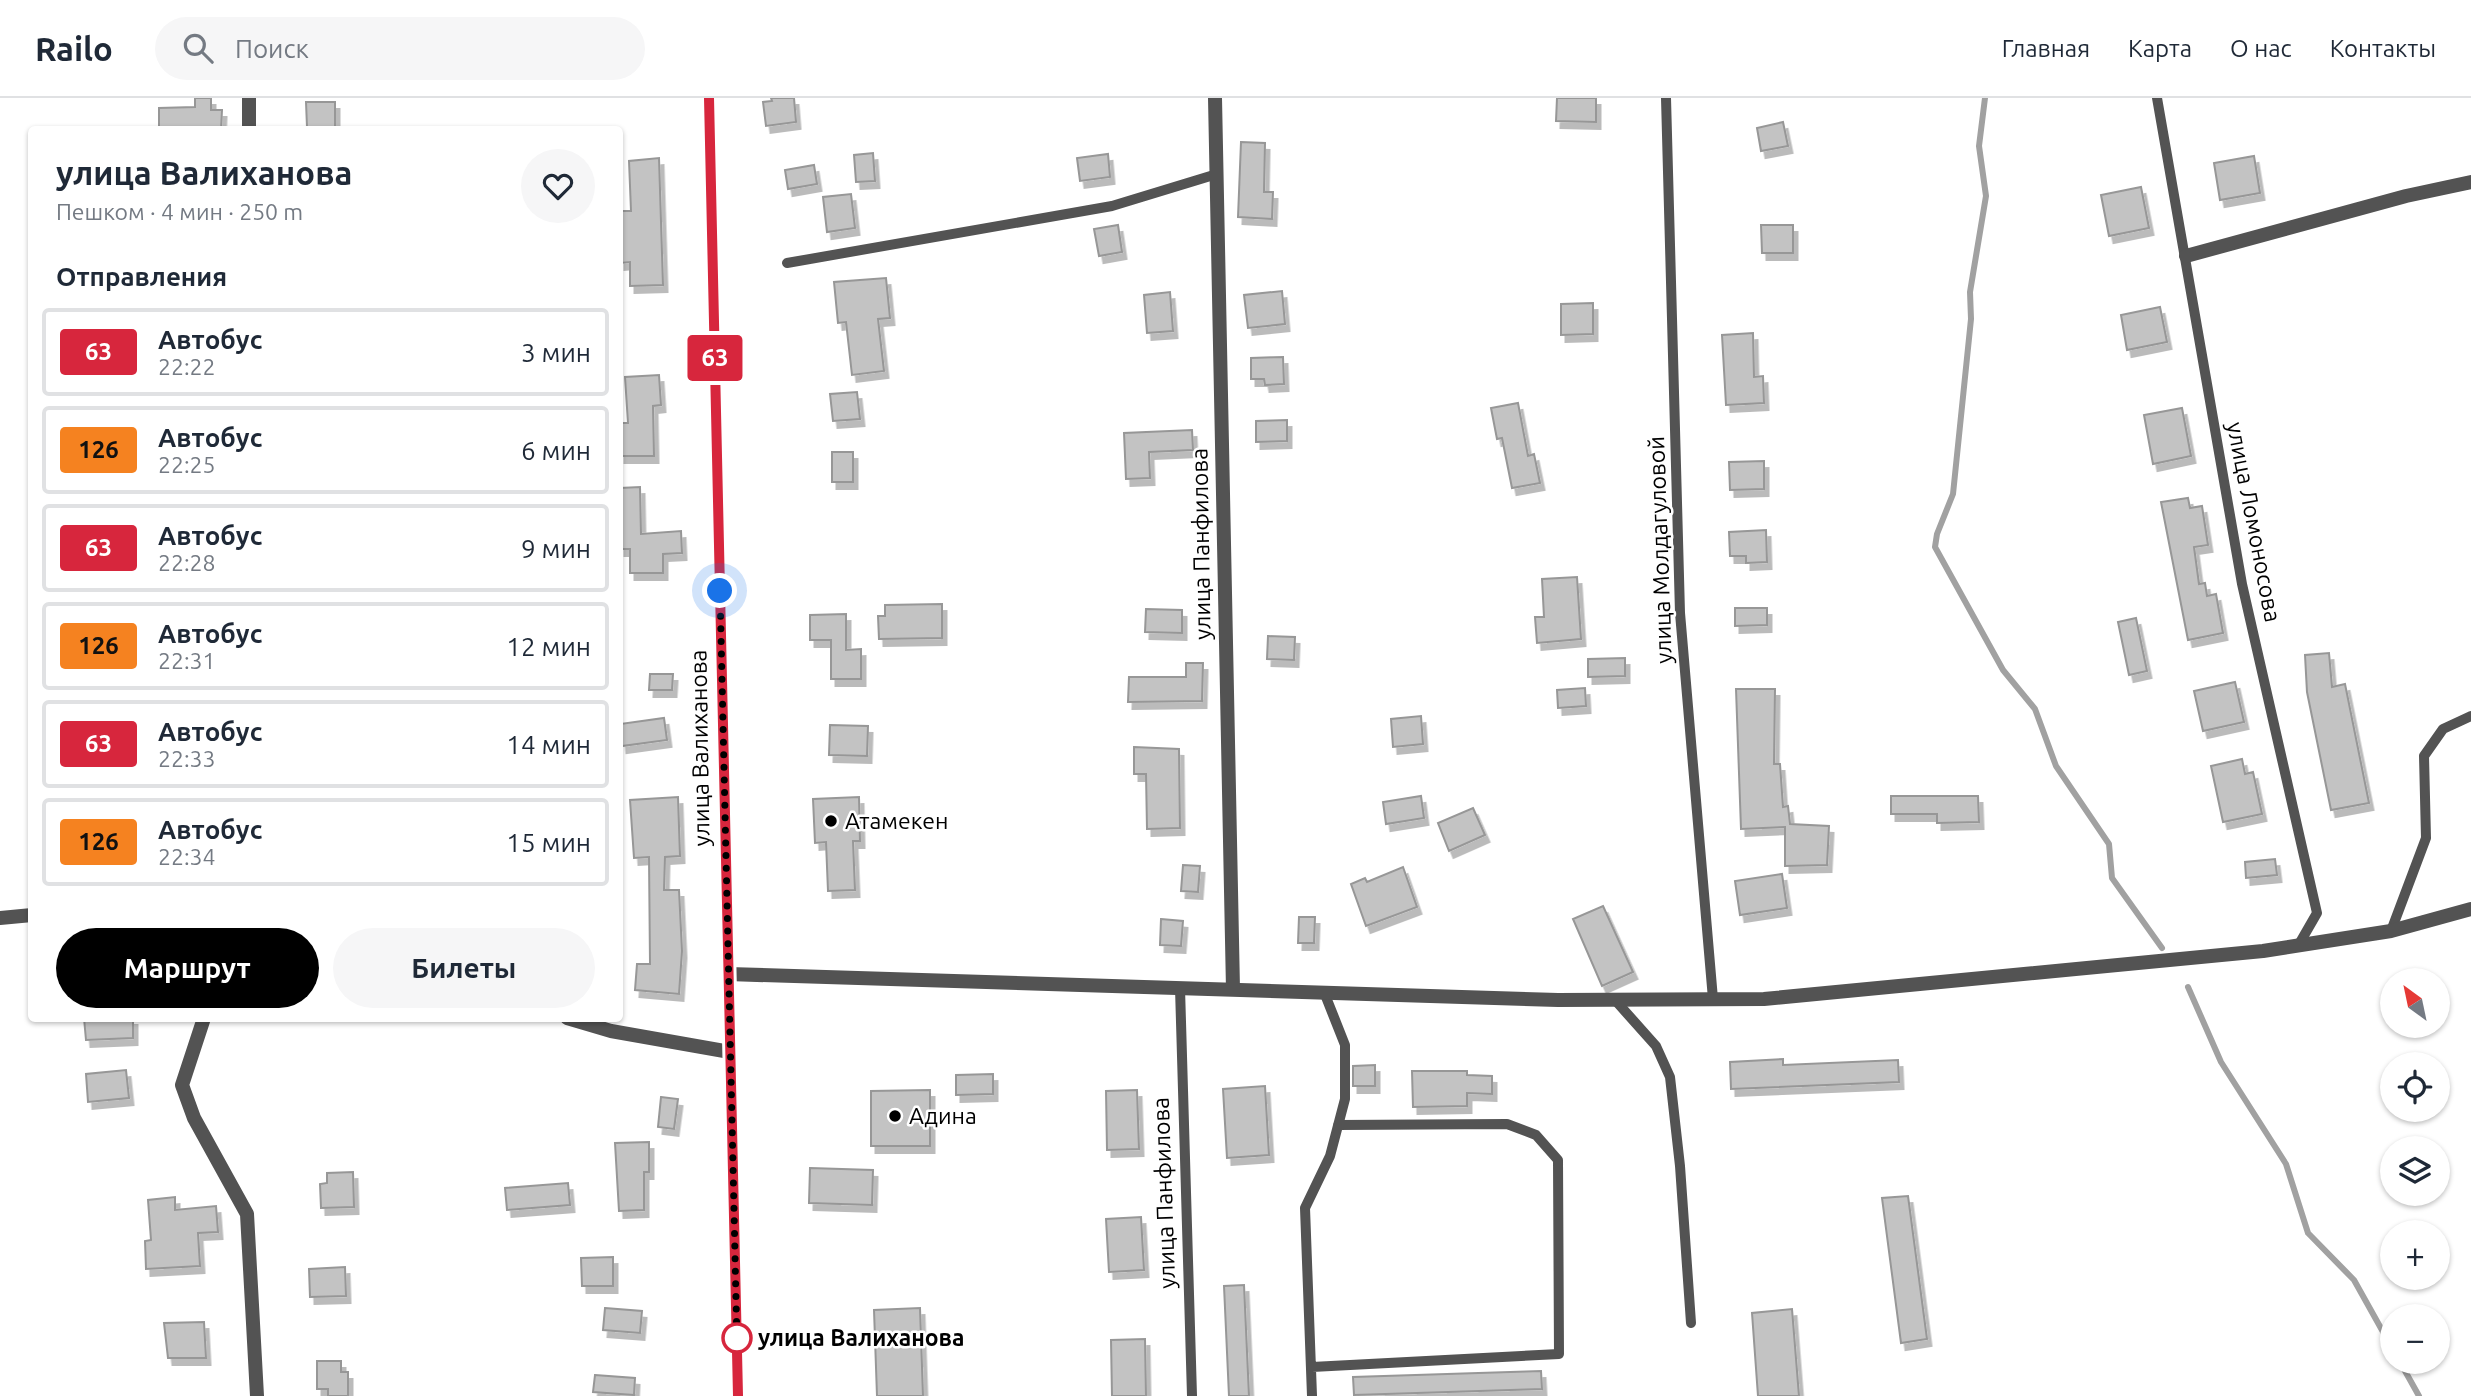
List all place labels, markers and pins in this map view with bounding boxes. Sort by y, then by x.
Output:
place label: Атамекен [845,808,948,833]
marker: Атамекен [823,813,839,829]
place label: Адина [909,1103,977,1128]
marker: Адина [887,1108,903,1124]
marker: улица Валиханова [722,1323,752,1353]
place label: улица Валиханова [758,1325,965,1350]

